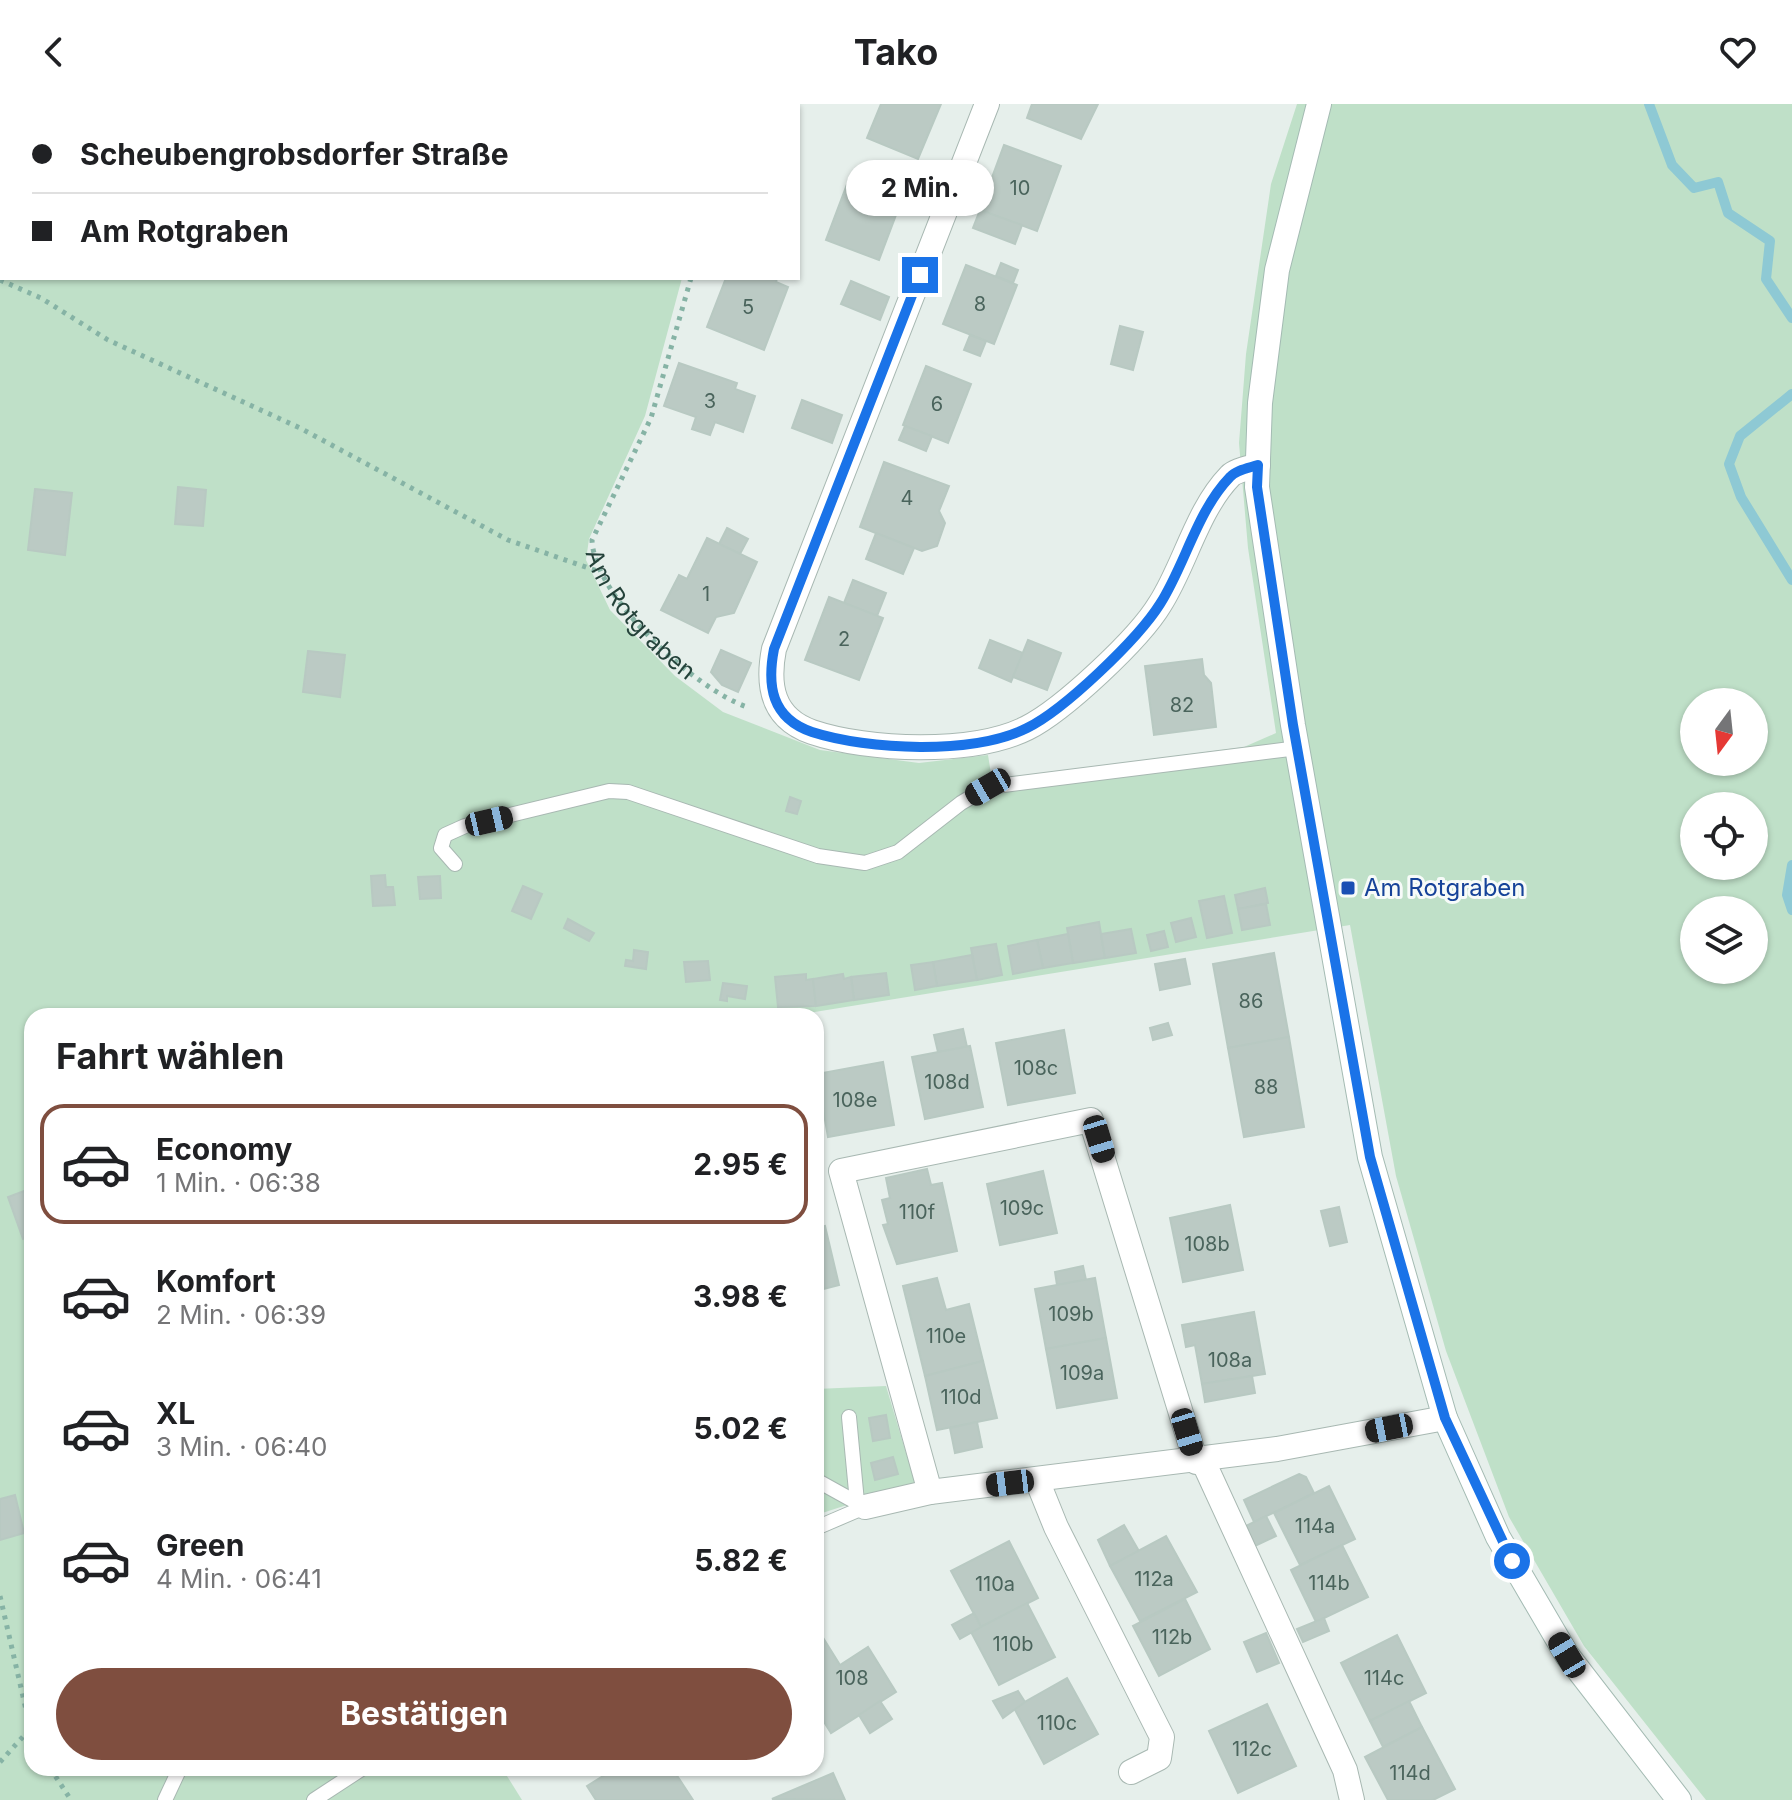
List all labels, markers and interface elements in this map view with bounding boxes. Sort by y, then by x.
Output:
icon: back [32,30,76,74]
text: Tako [854,30,938,74]
icon: heart [1716,30,1760,74]
text: Scheubengrobsdorfer Straße [80,136,509,172]
callout: 2 Min. [846,159,994,215]
text: 2 Min. [881,172,959,203]
house number: 10 [1010,176,1030,200]
text: Am Rotgraben [80,213,289,249]
route end [902,257,938,293]
house number: 8 [974,292,986,316]
house number: 5 [742,295,754,319]
house number: 3 [704,389,716,413]
house number: 6 [931,392,943,416]
house number: 4 [901,486,913,510]
street label: Am Rotgraben [580,545,701,686]
house number: 1 [702,582,710,606]
house number: 2 [838,627,850,651]
north arrow [1680,688,1768,776]
map controls [1680,688,1768,984]
house number: 82 [1170,693,1194,717]
car [961,765,1015,809]
button: locate [1680,792,1768,880]
car [463,804,515,838]
place label: Am Rotgraben [1364,873,1526,902]
marker: Am Rotgraben [1339,879,1357,897]
button: layers [1680,896,1768,984]
house number: 86 [1239,989,1263,1013]
text: Fahrt wählen [56,1034,284,1078]
house number: 108c [1014,1056,1058,1080]
house number: 108d [924,1070,970,1094]
house number: 88 [1254,1075,1278,1099]
house number: 108e [833,1088,877,1112]
car [1081,1113,1117,1165]
icon: car [60,1128,132,1200]
text: Economy [156,1131,292,1167]
text: 2.95 € [693,1146,788,1182]
text: 1 Min. · 06:38 [156,1167,321,1198]
house number: 109c [1000,1196,1044,1220]
house number: 110f [899,1200,936,1224]
house number: 108b [1184,1232,1230,1256]
icon: car [60,1260,132,1332]
text: Komfort [156,1263,276,1299]
text: 3.98 € [693,1278,788,1314]
text: 2 Min. · 06:39 [156,1299,326,1330]
house number: 109b [1048,1302,1094,1326]
house number: 110e [926,1324,966,1348]
house number: 108a [1208,1348,1252,1372]
house number: 109a [1060,1361,1104,1385]
house number: 110d [940,1385,982,1409]
icon: car [60,1392,132,1464]
text: XL [156,1395,195,1431]
car [1169,1406,1205,1458]
text: 5.02 € [694,1410,788,1446]
car [1363,1412,1415,1444]
text: 3 Min. · 06:40 [156,1431,327,1462]
car [985,1468,1035,1498]
house number: 114a [1295,1514,1335,1538]
icon: car [60,1524,132,1596]
text: Green [156,1527,244,1563]
text: 5.82 € [694,1542,788,1578]
route start [1494,1543,1530,1579]
text: 4 Min. · 06:41 [156,1563,322,1594]
house number: 112a [1134,1567,1174,1591]
house number: 114b [1308,1571,1350,1595]
house number: 110a [975,1572,1015,1596]
house number: 112b [1152,1625,1192,1649]
car [1544,1628,1590,1682]
house number: 110b [992,1632,1034,1656]
house number: 108 [835,1666,869,1690]
house number: 114c [1364,1666,1404,1690]
button: Bestätigen [56,1668,792,1760]
house number: 110c [1037,1711,1077,1735]
house number: 112c [1232,1737,1272,1761]
house number: 114d [1389,1761,1431,1785]

